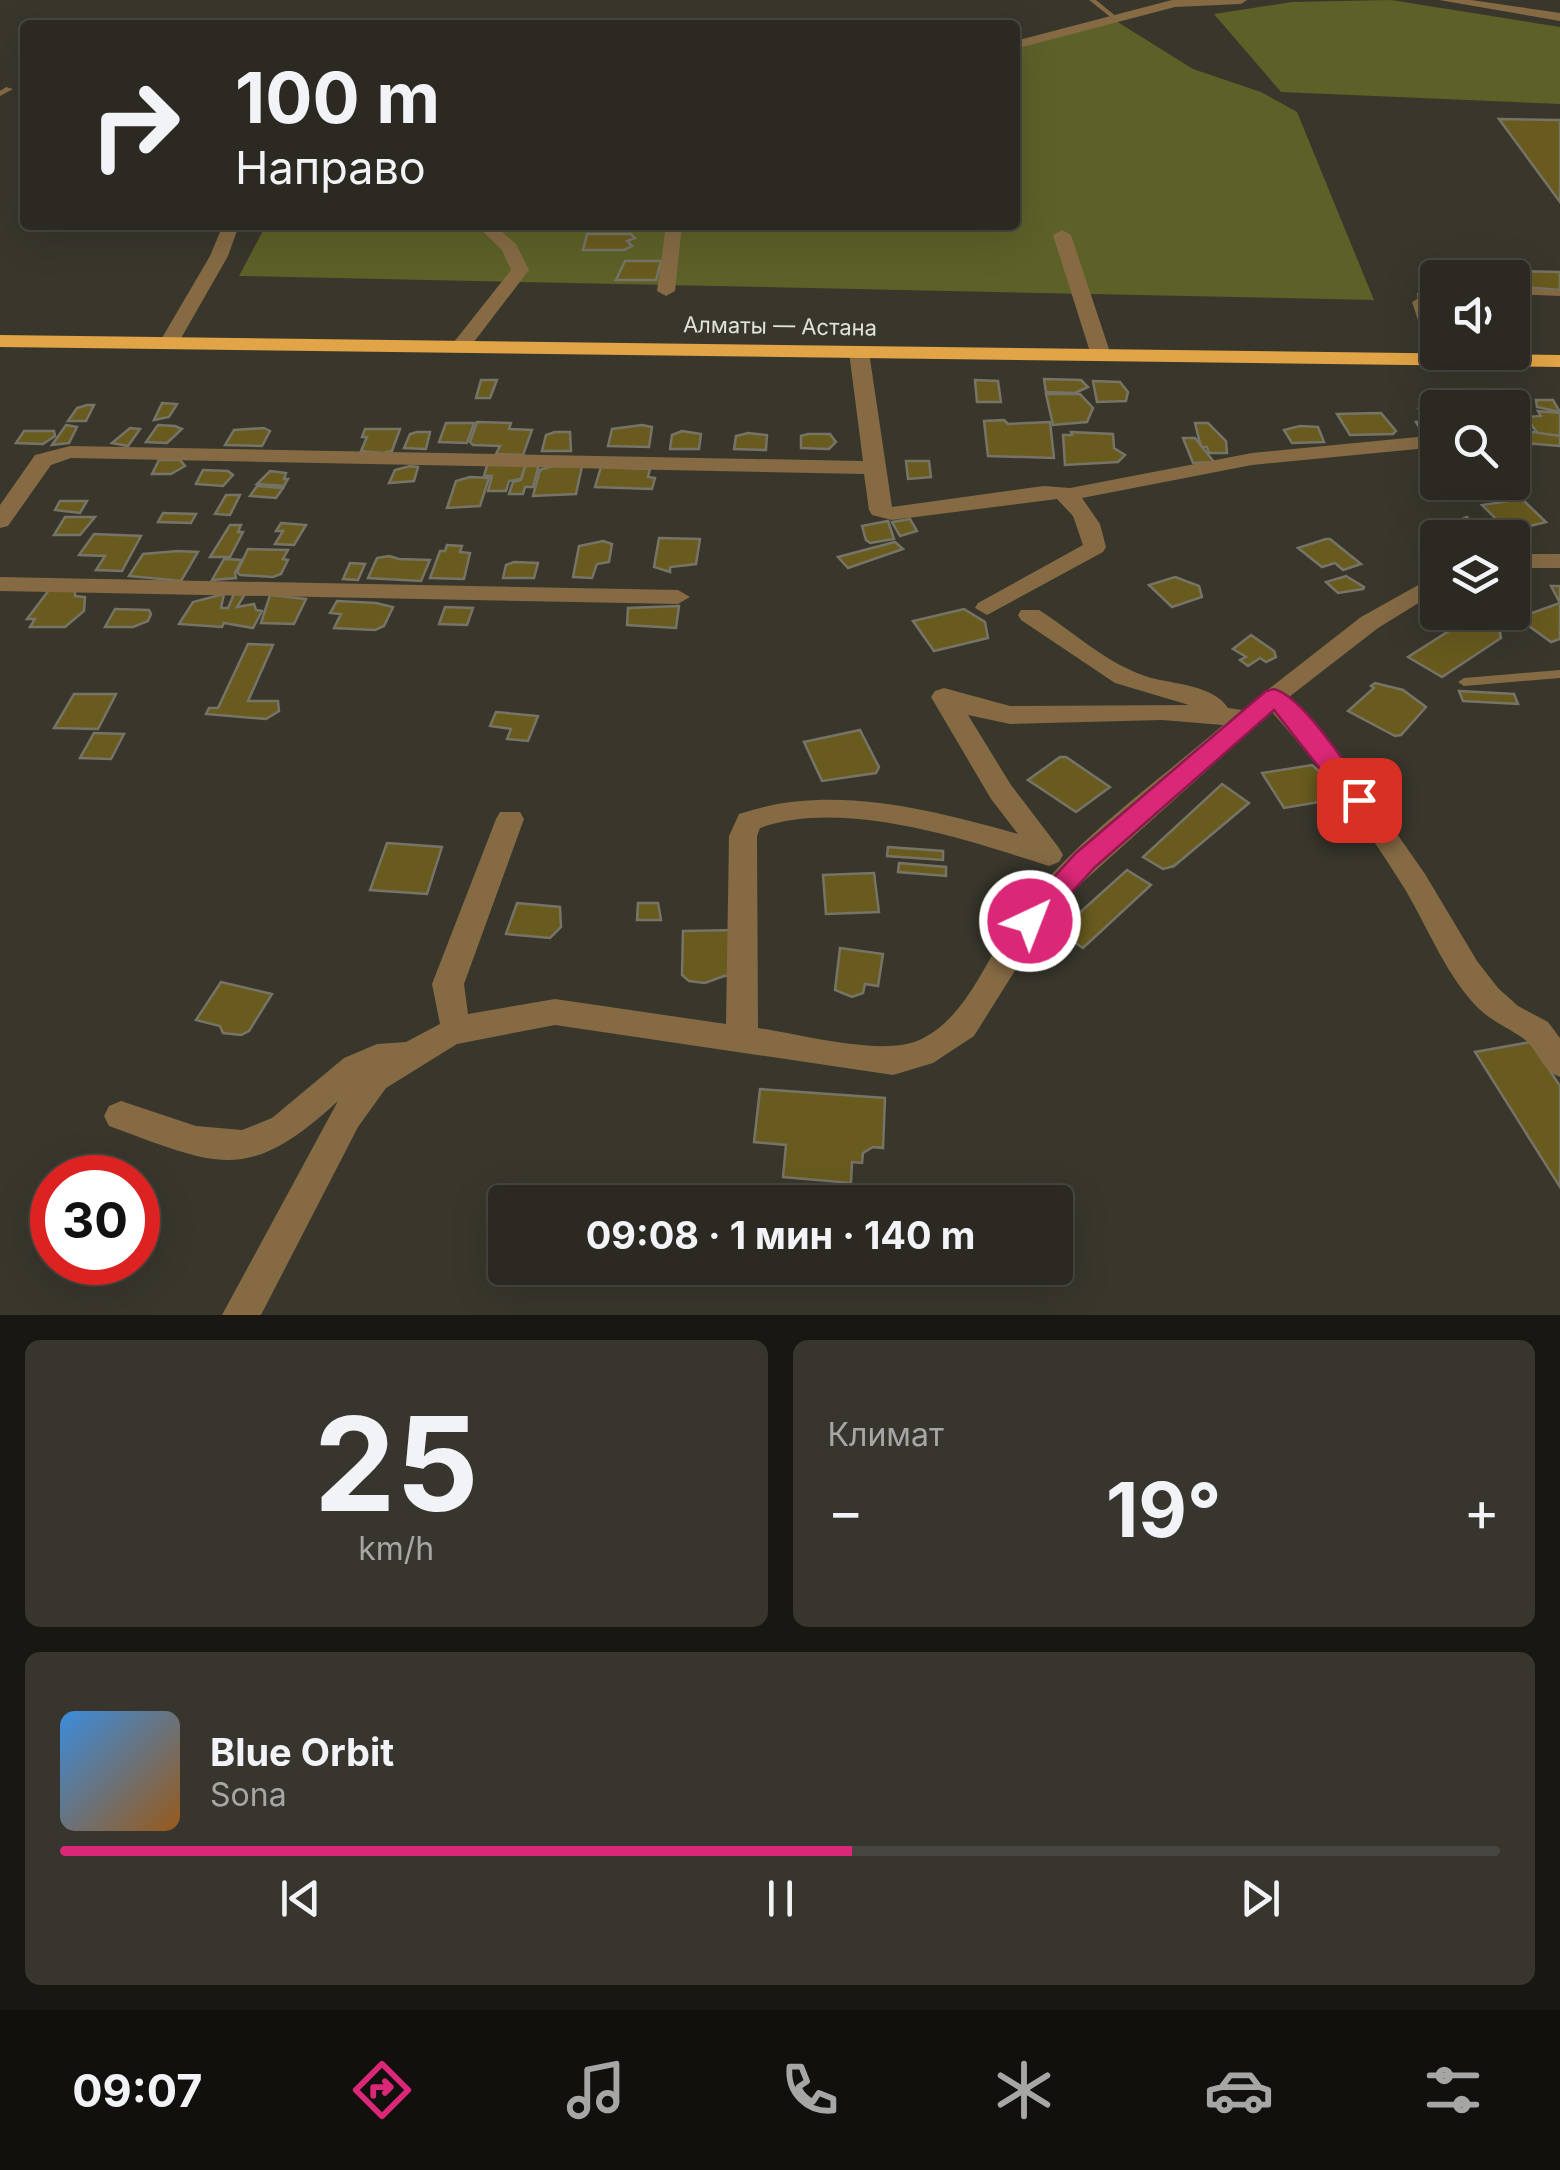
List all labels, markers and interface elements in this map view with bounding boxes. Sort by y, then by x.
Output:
text: 100 m [235,55,440,140]
icon: right [70,60,200,190]
text: Направо [235,140,426,195]
map controls [1420,260,1530,630]
button: sound [1420,260,1530,370]
street label: Алматы — Астана [683,311,877,341]
button: search [1420,390,1530,500]
button: layers [1420,520,1530,630]
pin [1317,758,1402,843]
icon: arrive [1332,773,1387,828]
position arrow [978,869,1082,973]
speed limit sign: 30 [30,1155,160,1285]
text: 09:08 · 1 мин · 140 m [586,1212,975,1258]
text: 25 [314,1385,479,1542]
text: Климат [828,1415,944,1454]
text: 19° [1106,1464,1222,1555]
text: − [828,1478,864,1544]
text: + [1464,1478,1500,1544]
text: km/h [358,1529,434,1568]
text: Blue Orbit [210,1729,394,1775]
text: Sona [210,1775,287,1814]
icon: previous [273,1871,328,1926]
icon: pause [753,1871,808,1926]
icon: next [1233,1871,1288,1926]
icon: directions [347,2055,417,2125]
icon: music [561,2055,631,2125]
icon: phone [775,2055,845,2125]
icon: climate [989,2055,1059,2125]
icon: car [1204,2055,1274,2125]
icon: filters [1418,2055,1488,2125]
text: 09:07 [72,2063,202,2118]

